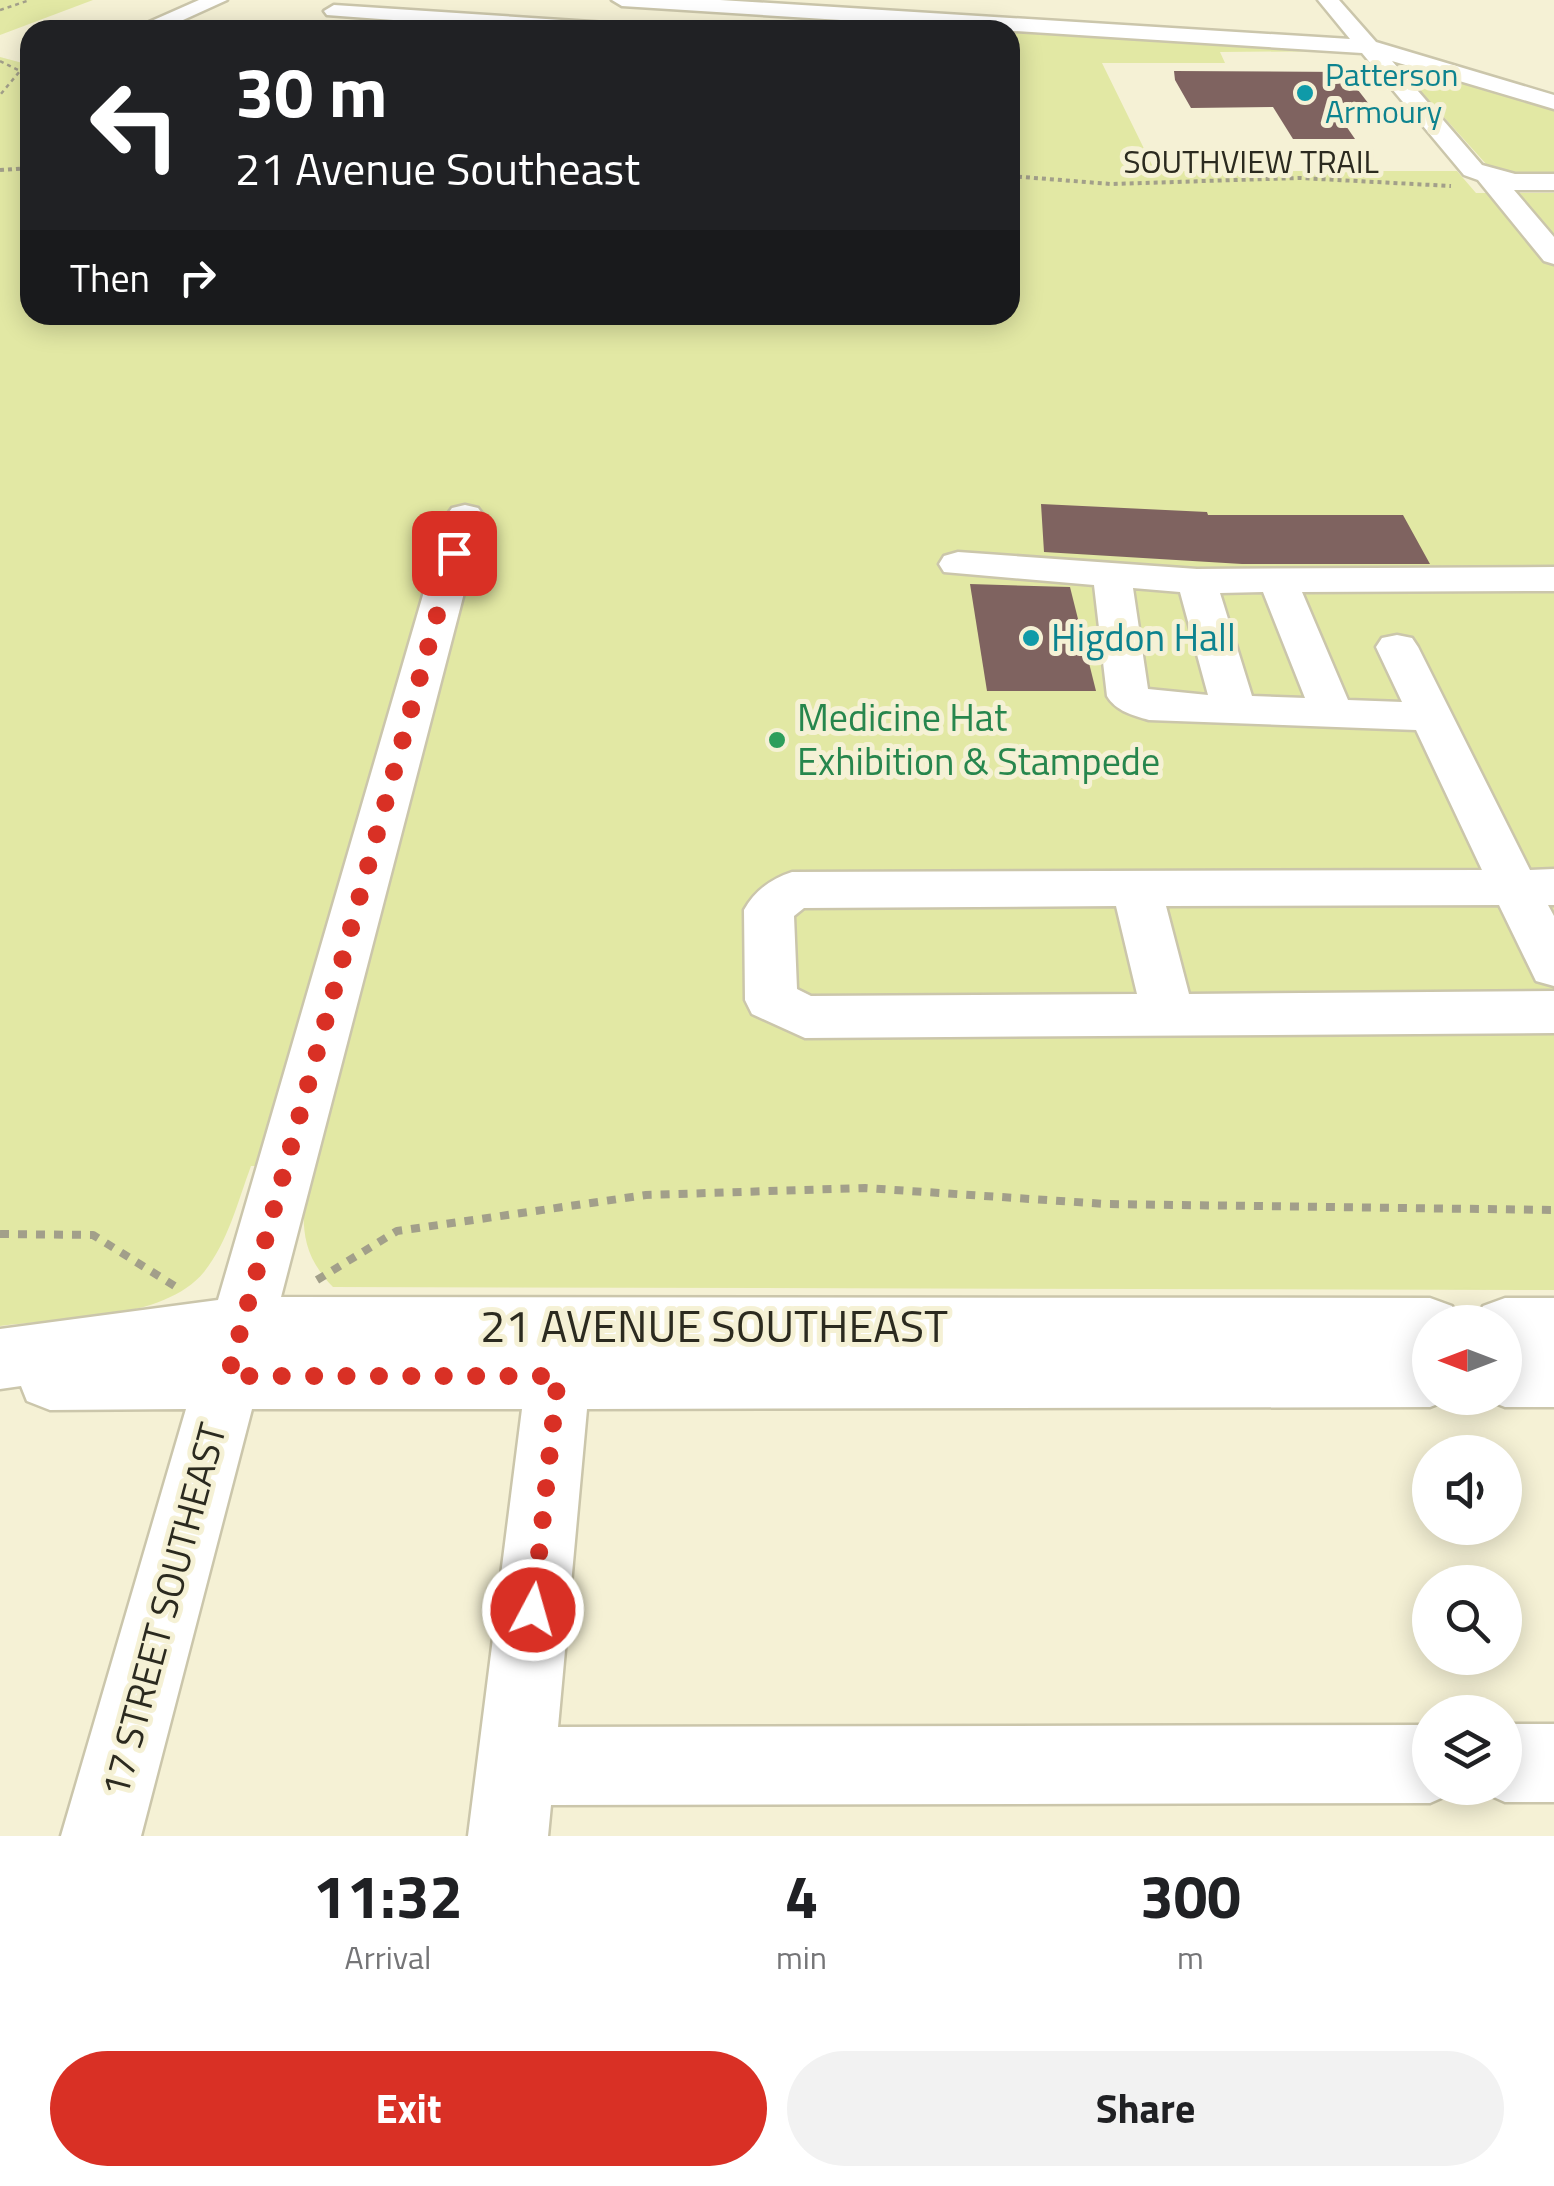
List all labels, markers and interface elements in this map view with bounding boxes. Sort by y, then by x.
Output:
text: 30 m [235,38,388,144]
place label: Patterson Armoury [1325,50,1459,135]
icon: left [70,60,200,190]
marker: Patterson Armoury [1294,82,1316,104]
text: 21 Avenue Southeast [235,134,640,202]
street label: SOUTHVIEW TRAIL [1123,137,1379,185]
text: Then [70,249,150,307]
icon: right [170,250,225,305]
pin [412,511,497,596]
icon: arrive [427,526,482,581]
place label: Higdon Hall [1051,608,1236,666]
marker: Higdon Hall [1020,627,1042,649]
place label: Medicine Hat Exhibition & Stampede [797,688,1160,790]
marker: Medicine Hat Exhibition & Stampede [766,729,788,751]
street label: 21 AVENUE SOUTHEAST [480,1291,948,1359]
north arrow [1412,1305,1522,1415]
map controls [1412,1305,1522,1805]
street label: 17 STREET SOUTHEAST [85,1416,241,1803]
button: sound [1412,1435,1522,1545]
position arrow [481,1558,585,1662]
button: search [1412,1565,1522,1675]
button: layers [1412,1695,1522,1805]
text: 11:32 [313,1850,463,1941]
text: 4 [785,1850,818,1941]
text: 300 [1140,1850,1241,1941]
text: Arrival [345,1933,431,1981]
text: min [776,1933,827,1981]
text: m [1177,1933,1204,1981]
button: Exit [50,2051,767,2166]
button: Share [787,2051,1504,2166]

